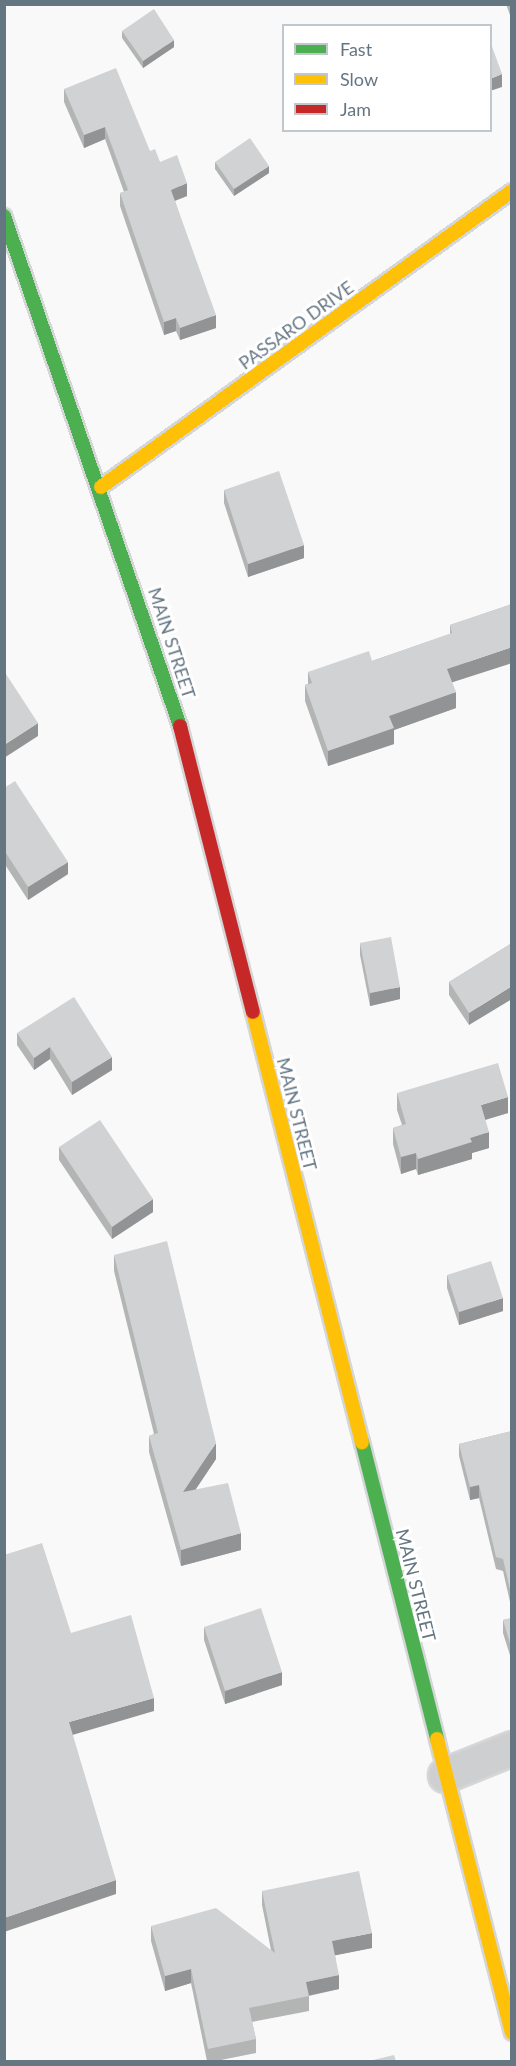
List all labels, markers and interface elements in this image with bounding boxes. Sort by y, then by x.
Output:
legend [282,24,492,132]
text: Fast [340,38,372,60]
text: Slow [340,68,378,90]
text: Jam [340,98,371,120]
street label: PASSARO DRIVE [235,276,357,374]
street label: MAIN STREET [144,585,200,701]
street label: MAIN STREET [273,1055,321,1173]
street label: MAIN STREET [392,1526,440,1644]

